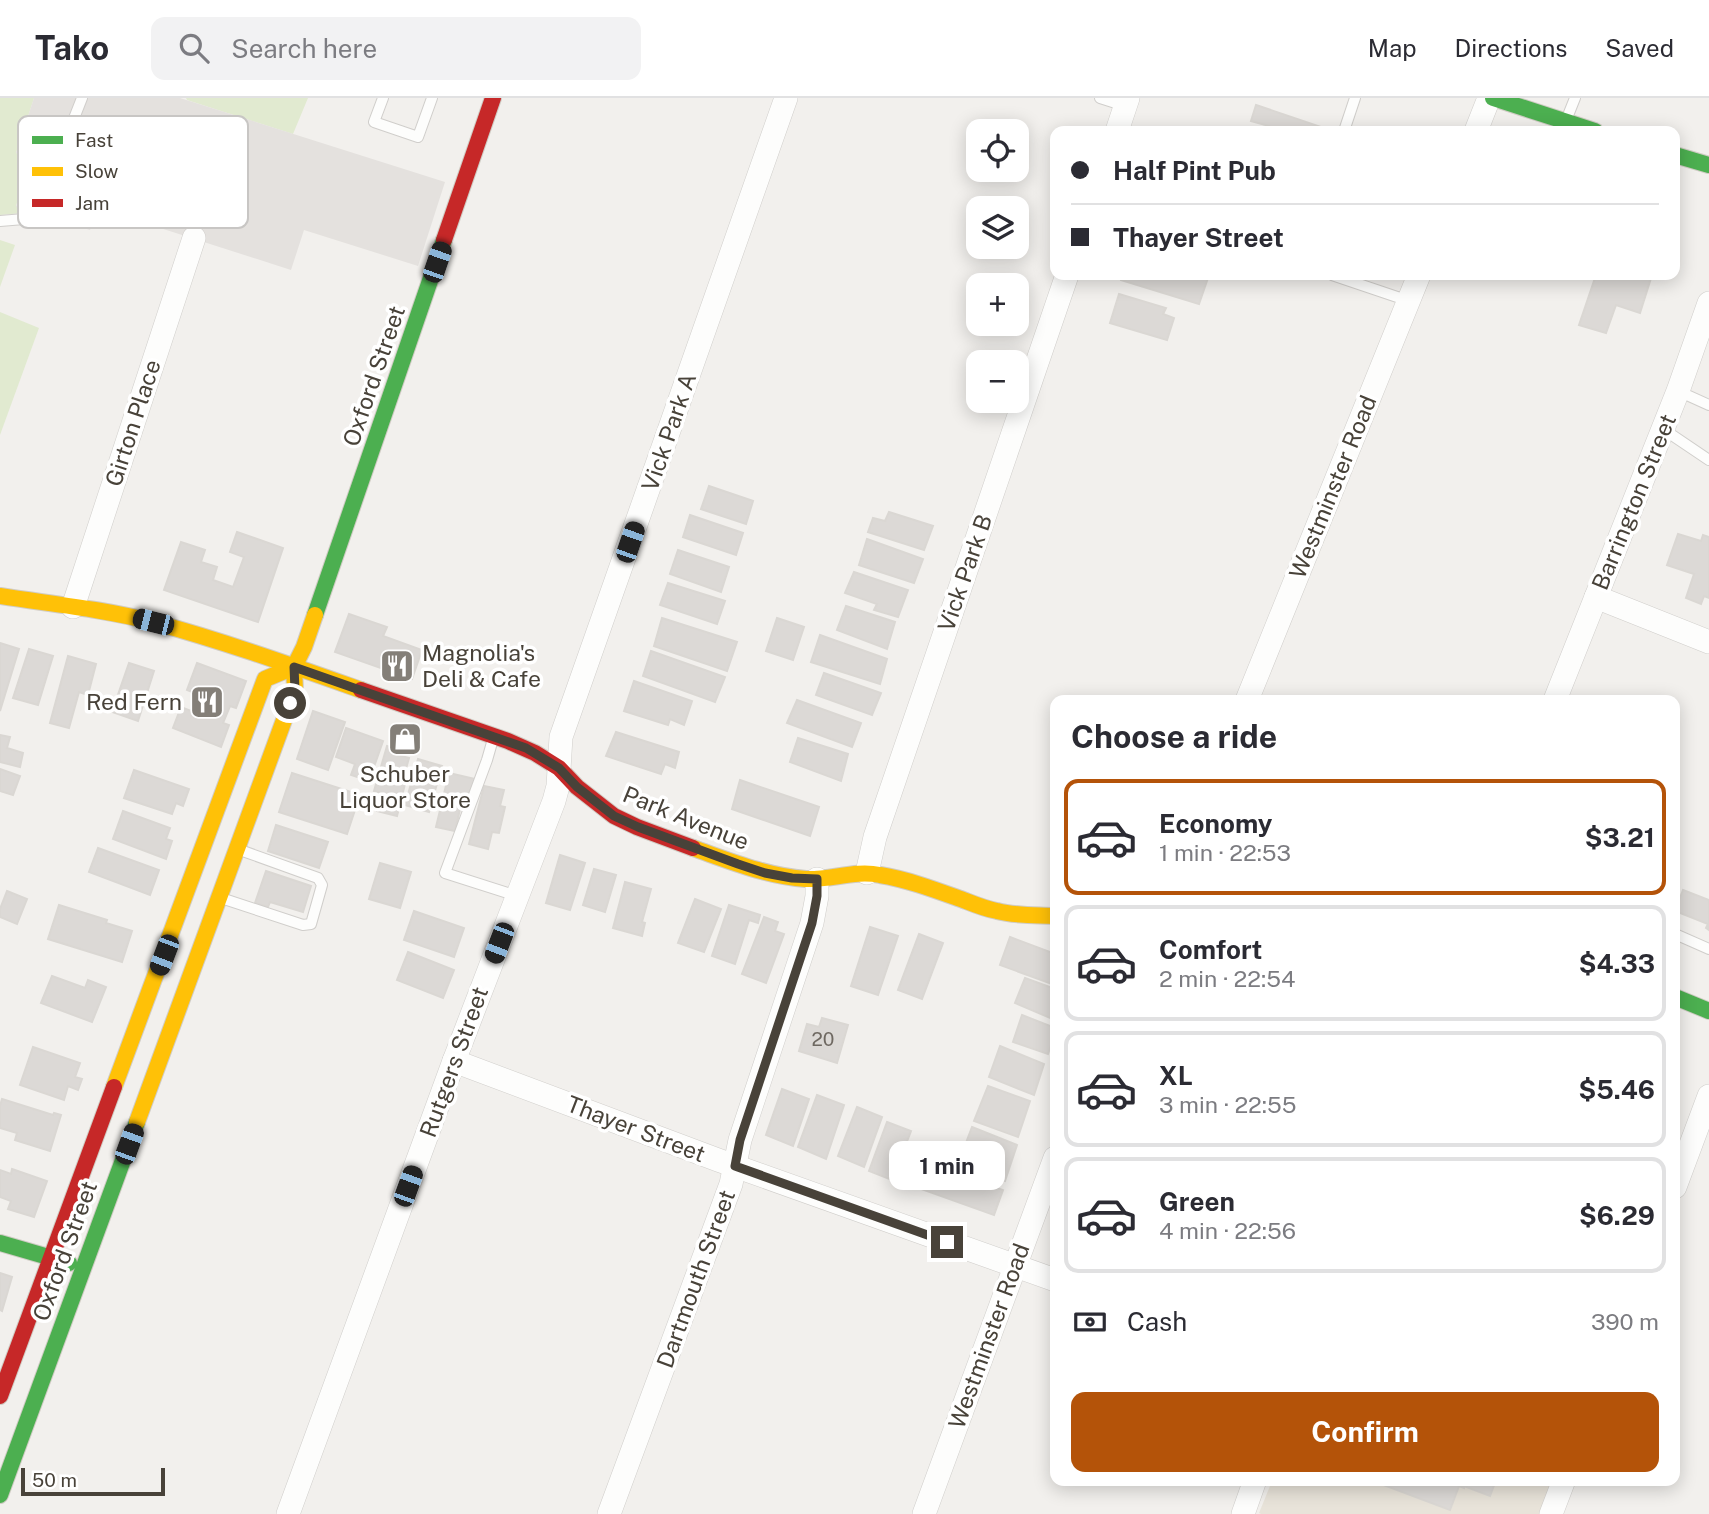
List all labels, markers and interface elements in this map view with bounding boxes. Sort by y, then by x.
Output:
search box [151,17,641,80]
text: Tako [35,29,109,67]
icon: search [175,29,213,67]
text: Search here [231,33,377,64]
text: Map [1368,34,1417,62]
text: Directions [1455,34,1567,62]
text: Saved [1605,34,1674,62]
legend [18,116,248,228]
map controls [966,119,1029,413]
button: locate [966,119,1029,182]
text: Fast [75,129,113,151]
text: Half Pint Pub [1113,155,1276,186]
text: Slow [75,160,119,182]
text: Jam [75,192,109,214]
button: layers [966,196,1029,259]
text: Thayer Street [1113,222,1284,253]
car [421,239,454,285]
button: + [966,273,1029,336]
street label: Oxford Street [337,302,410,450]
button: − [966,350,1029,413]
street label: Girton Place [99,356,166,490]
street label: Vick Park A [636,369,701,494]
street label: Westminster Road [1283,391,1382,582]
street label: Barrington Street [1586,410,1681,594]
street label: Vick Park B [932,511,997,635]
car [614,519,647,565]
car [131,607,176,637]
place label: Magnolia's Deli & Cafe [422,639,541,692]
restaurant icon: Magnolia's Deli & Cafe [378,647,416,685]
restaurant icon: Red Fern [188,683,226,721]
route start [274,687,306,719]
place label: Red Fern [86,688,182,715]
text: Choose a ride [1071,718,1277,755]
shop icon: Schuber Liquor Store [386,720,424,758]
place label: Schuber Liquor Store [339,760,471,813]
street label: Park Avenue [619,780,753,855]
icon: car [1075,806,1138,869]
text: Economy [1159,808,1272,839]
text: $3.21 [1585,822,1655,853]
text: 1 min · 22:53 [1159,839,1291,866]
car [482,920,517,966]
car [147,932,182,978]
icon: car [1075,932,1138,995]
text: Comfort [1159,934,1262,965]
text: $4.33 [1579,948,1655,979]
text: 2 min · 22:54 [1159,965,1295,992]
street label: Rutgers Street [414,983,493,1141]
house number: 20 [812,1028,834,1050]
icon: car [1075,1058,1138,1121]
text: XL [1159,1060,1193,1091]
text: $5.46 [1579,1074,1655,1105]
street label: Thayer Street [563,1090,709,1167]
text: 3 min · 22:55 [1159,1091,1296,1118]
car [112,1121,147,1167]
callout: 1 min [889,1140,1005,1190]
text: 1 min [919,1152,975,1179]
car [391,1163,426,1209]
street label: Oxford Street [27,1177,102,1324]
icon: car [1075,1184,1138,1247]
street label: Dartmouth Street [651,1186,740,1372]
text: Green [1159,1186,1235,1217]
text: $6.29 [1579,1200,1655,1231]
text: 4 min · 22:56 [1159,1217,1296,1244]
route end [931,1226,963,1258]
street label: Westminster Road [942,1240,1035,1432]
icon: cash [1071,1303,1109,1341]
text: Cash [1127,1306,1187,1337]
text: 390 m [1591,1308,1659,1335]
button: Confirm [1071,1392,1659,1472]
scale bar [21,1465,164,1497]
text: 50 m [32,1469,77,1491]

